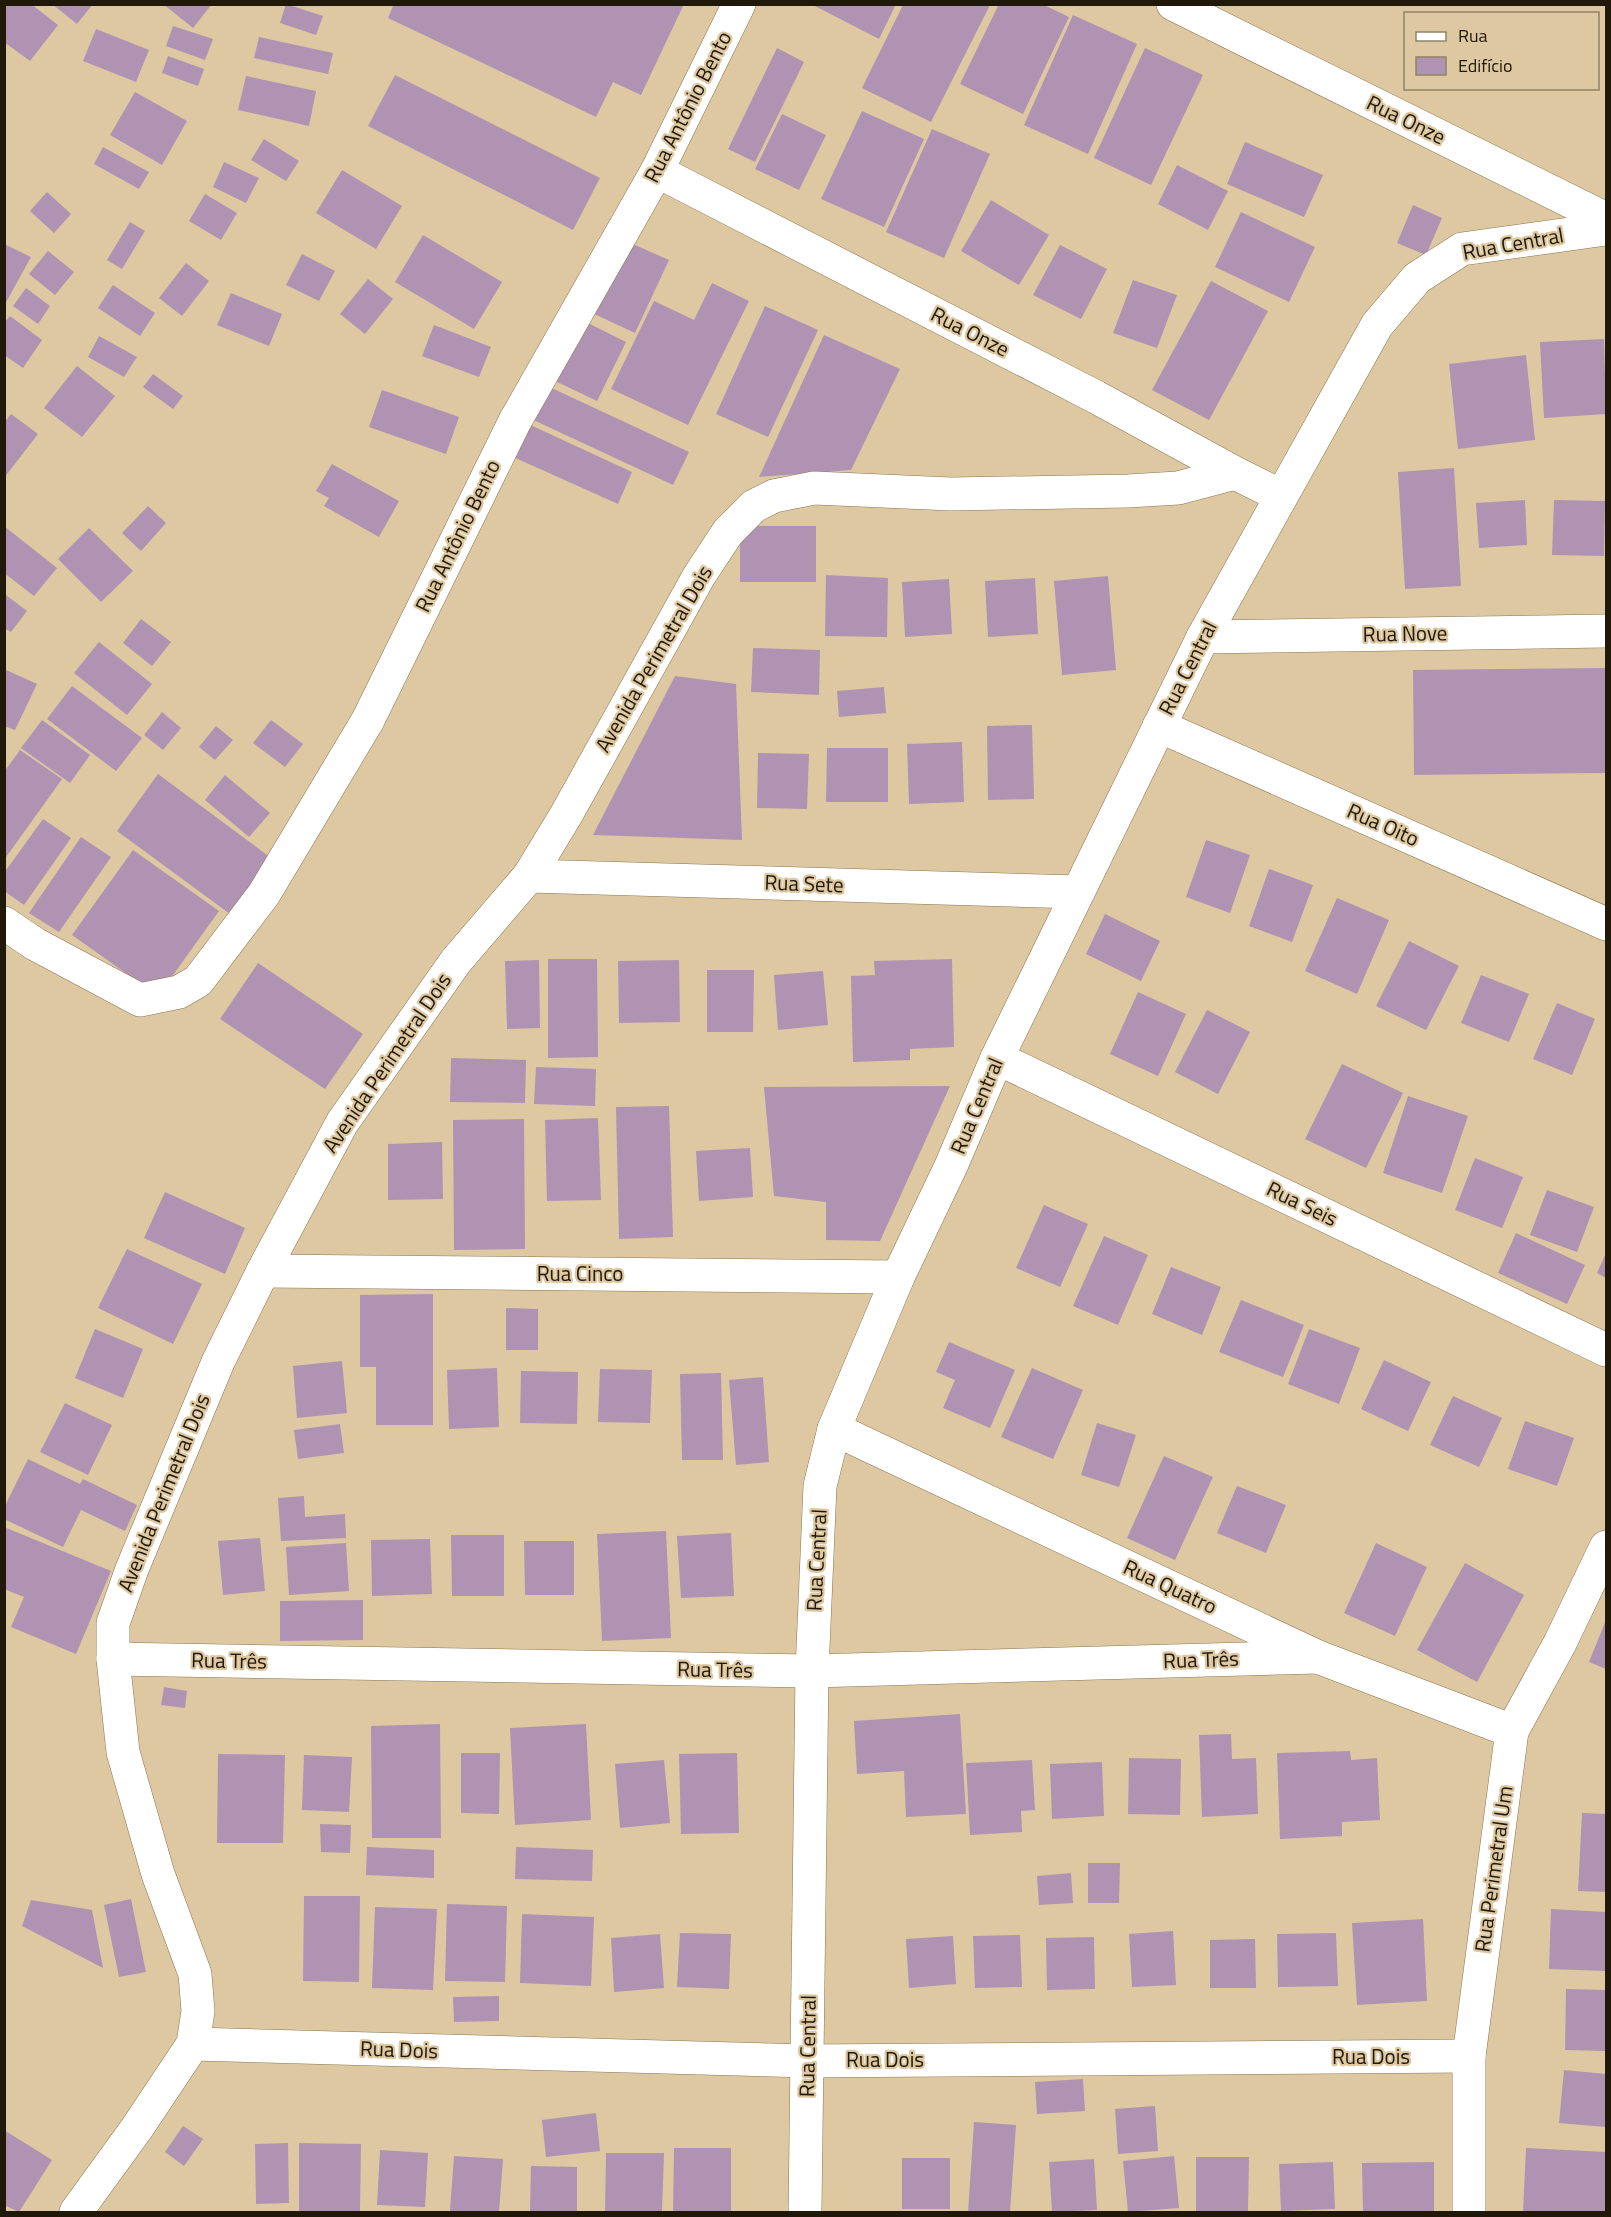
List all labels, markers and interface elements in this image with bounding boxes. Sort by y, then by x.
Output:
legend [1404,12,1599,90]
text: Rua [1458,22,1488,49]
street label: Rua Antônio Bento [635,25,739,188]
text: Edifício [1458,52,1512,79]
street label: Rua Onze [1361,86,1451,152]
street label: Rua Central [1460,218,1566,268]
street label: Rua Onze [926,298,1015,365]
street label: Rua Antônio Bento [406,454,508,617]
street label: Avenida Perimetral Dois [586,559,720,758]
street label: Rua Central [1150,615,1225,720]
street label: Rua Nove [1362,616,1448,650]
street label: Rua Oito [1342,794,1425,854]
street label: Rua Sete [764,866,844,900]
street label: Avenida Perimetral Dois [314,966,459,1159]
street label: Rua Central [941,1052,1011,1159]
street label: Rua Seis [1261,1172,1343,1234]
street label: Rua Cinco [537,1257,623,1289]
street label: Avenida Perimetral Dois [109,1389,217,1597]
street label: Rua Central [797,1508,835,1612]
street label: Rua Quatro [1118,1550,1223,1622]
street label: Rua Três [1163,1642,1239,1676]
street label: Rua Três [191,1643,267,1677]
street label: Rua Três [677,1652,753,1686]
street label: Rua Perimetral Um [1465,1784,1521,1954]
street label: Rua Central [790,1995,824,2097]
street label: Rua Dois [359,2032,439,2066]
street label: Rua Dois [1332,2040,1410,2072]
street label: Rua Dois [846,2043,924,2075]

